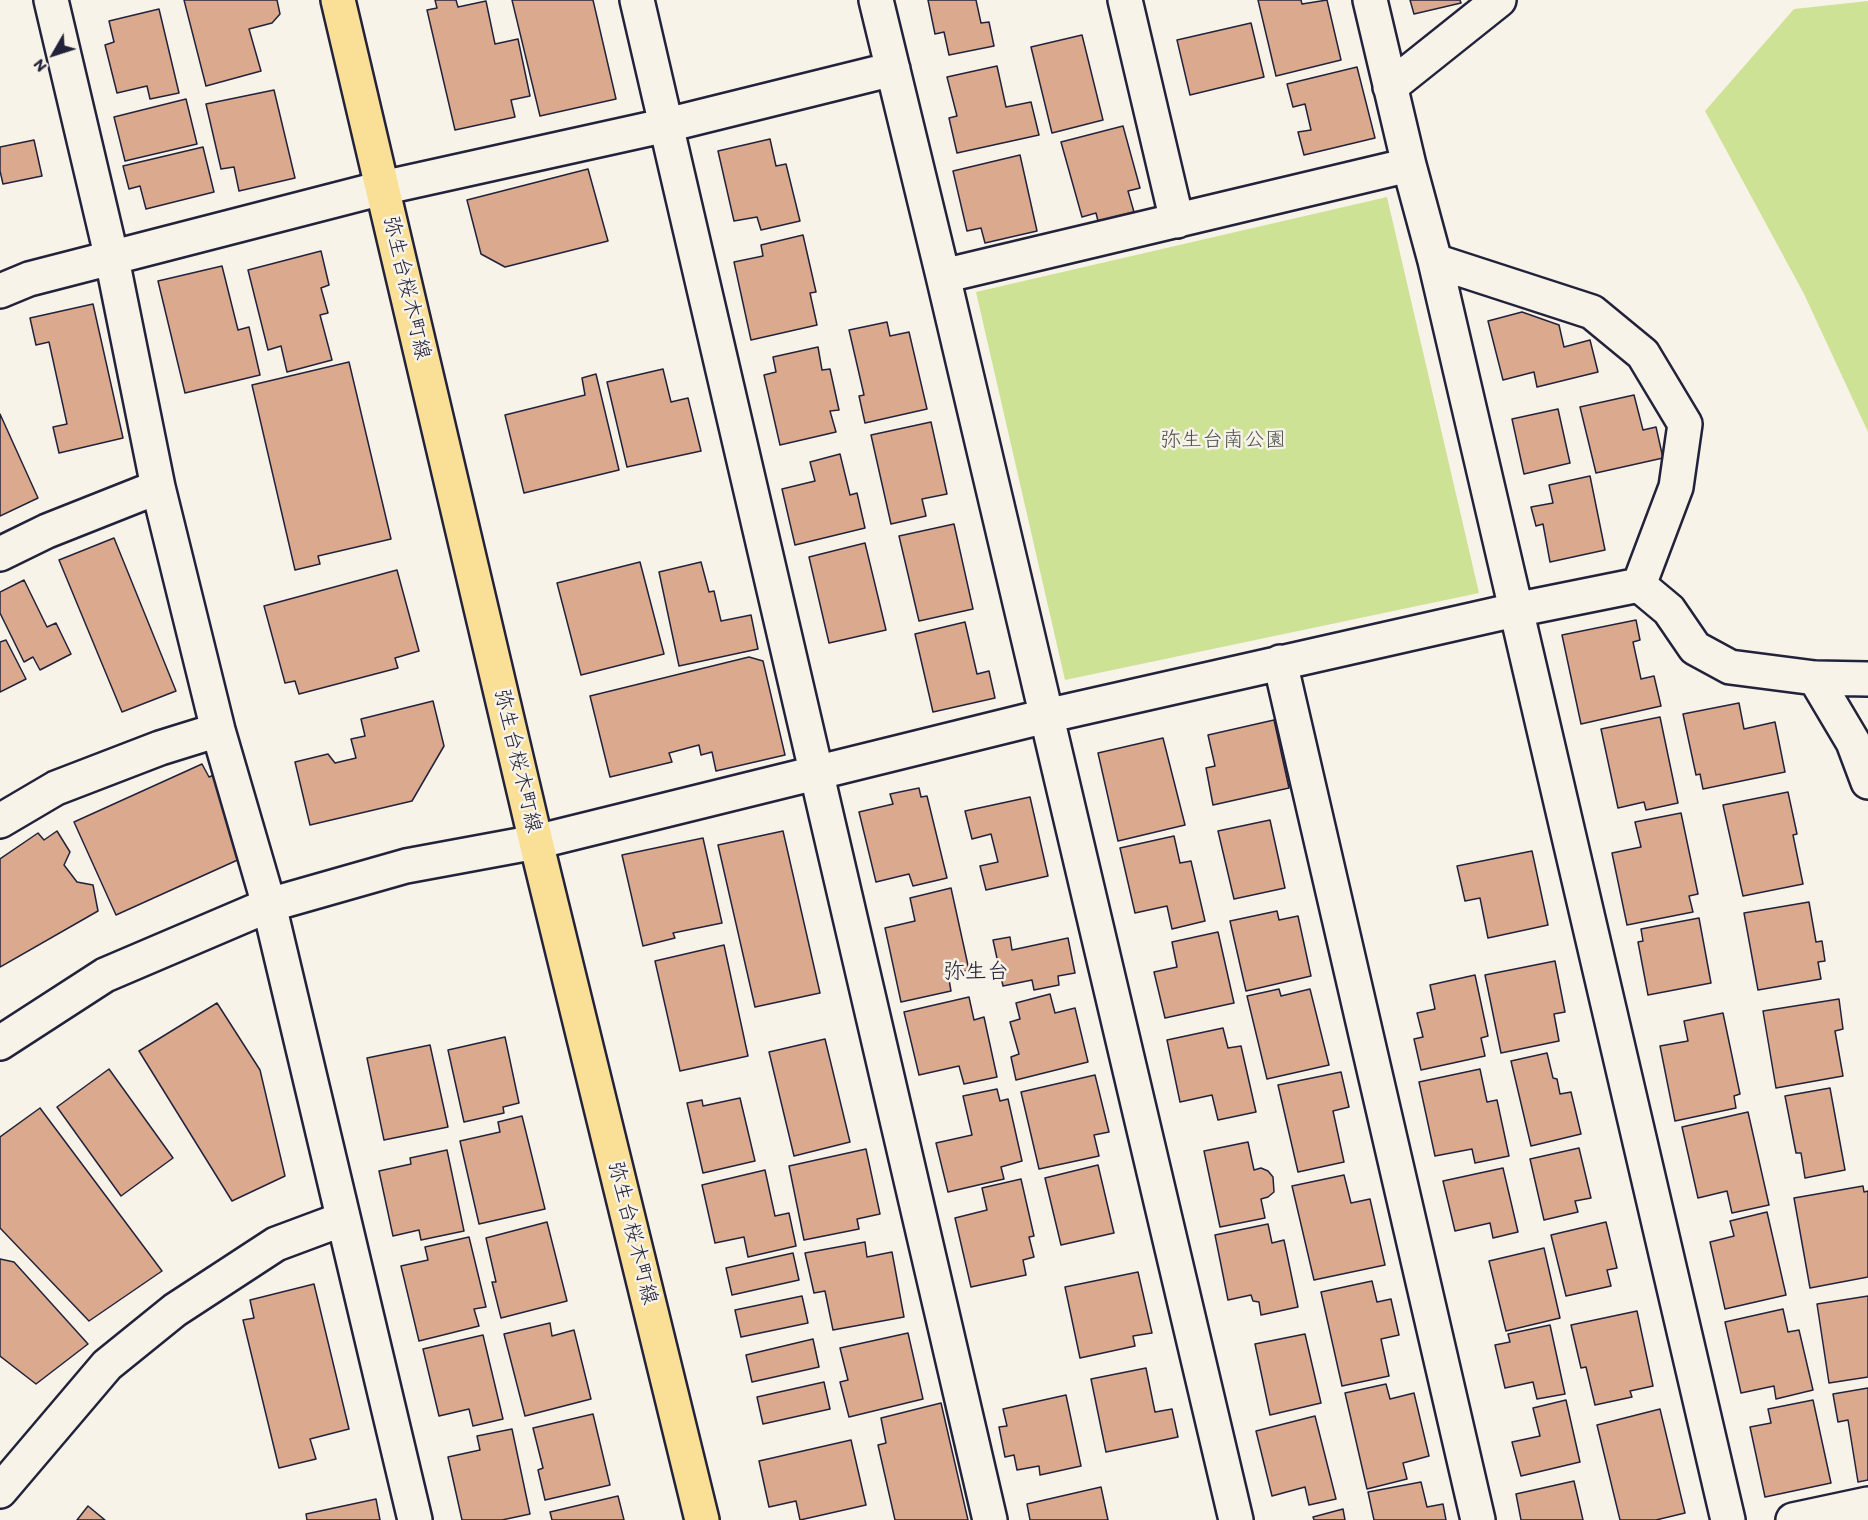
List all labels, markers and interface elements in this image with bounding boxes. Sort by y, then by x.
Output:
north arrow [24,24,84,84]
text: N [29,55,50,76]
street label: 弥生台桜木町線 [377,214,435,362]
park label: 弥生台南公園 [1160,428,1286,454]
street label: 弥生台桜木町線 [488,687,546,835]
district label: 弥生台 [943,959,1009,985]
street label: 弥生台桜木町線 [602,1159,662,1307]

